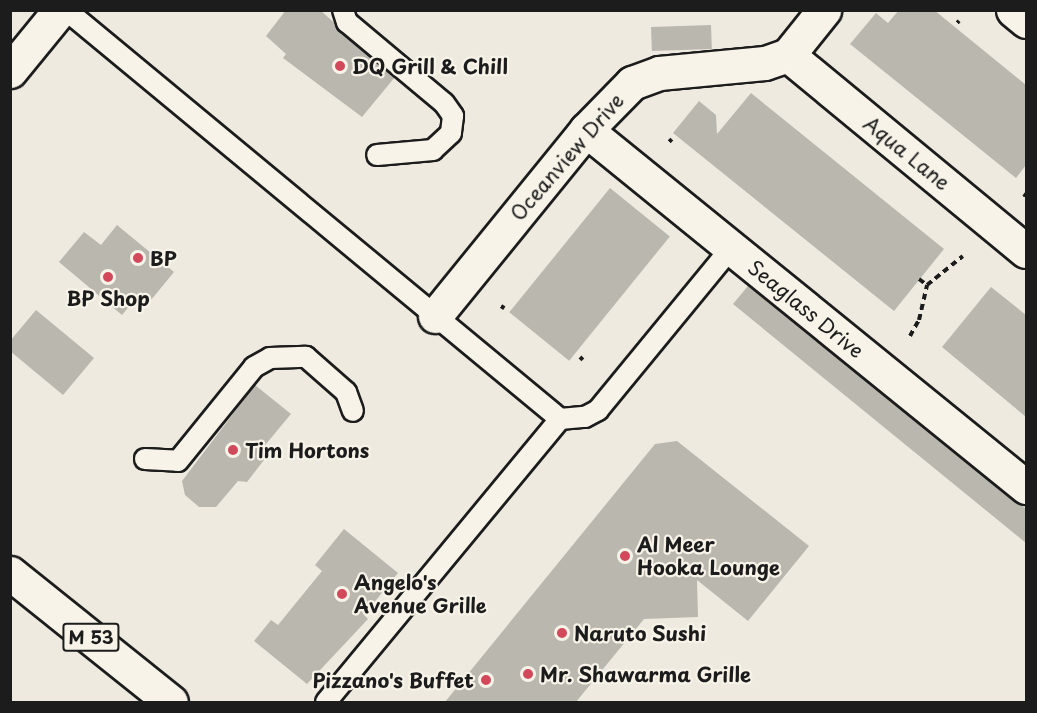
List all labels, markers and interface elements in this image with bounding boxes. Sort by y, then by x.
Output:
place label: DQ Grill & Chill [352,54,509,78]
marker: DQ Grill & Chill [333,59,347,73]
street label: Oceanview Drive [505,88,629,226]
street label: Aqua Lane [859,111,955,195]
place label: BP [150,246,177,270]
marker: BP [131,251,145,265]
street label: Seaglass Drive [743,255,869,363]
marker: BP Shop [101,270,115,284]
place label: BP Shop [67,286,149,310]
place label: Tim Hortons [245,438,370,462]
marker: Tim Hortons [226,443,240,457]
place label: Al Meer Hooka Lounge [637,532,780,579]
marker: Al Meer Hooka Lounge [618,549,632,563]
place label: Angelo's Avenue Grille [354,570,487,617]
marker: Angelo's Avenue Grille [335,587,349,601]
place label: Naruto Sushi [574,621,707,645]
road number: M 53 [61,622,121,652]
marker: Naruto Sushi [555,626,569,640]
place label: Mr. Shawarma Grille [540,662,753,686]
marker: Mr. Shawarma Grille [521,667,535,681]
place label: Pizzano's Buffet [312,668,474,692]
marker: Pizzano's Buffet [479,673,493,687]

